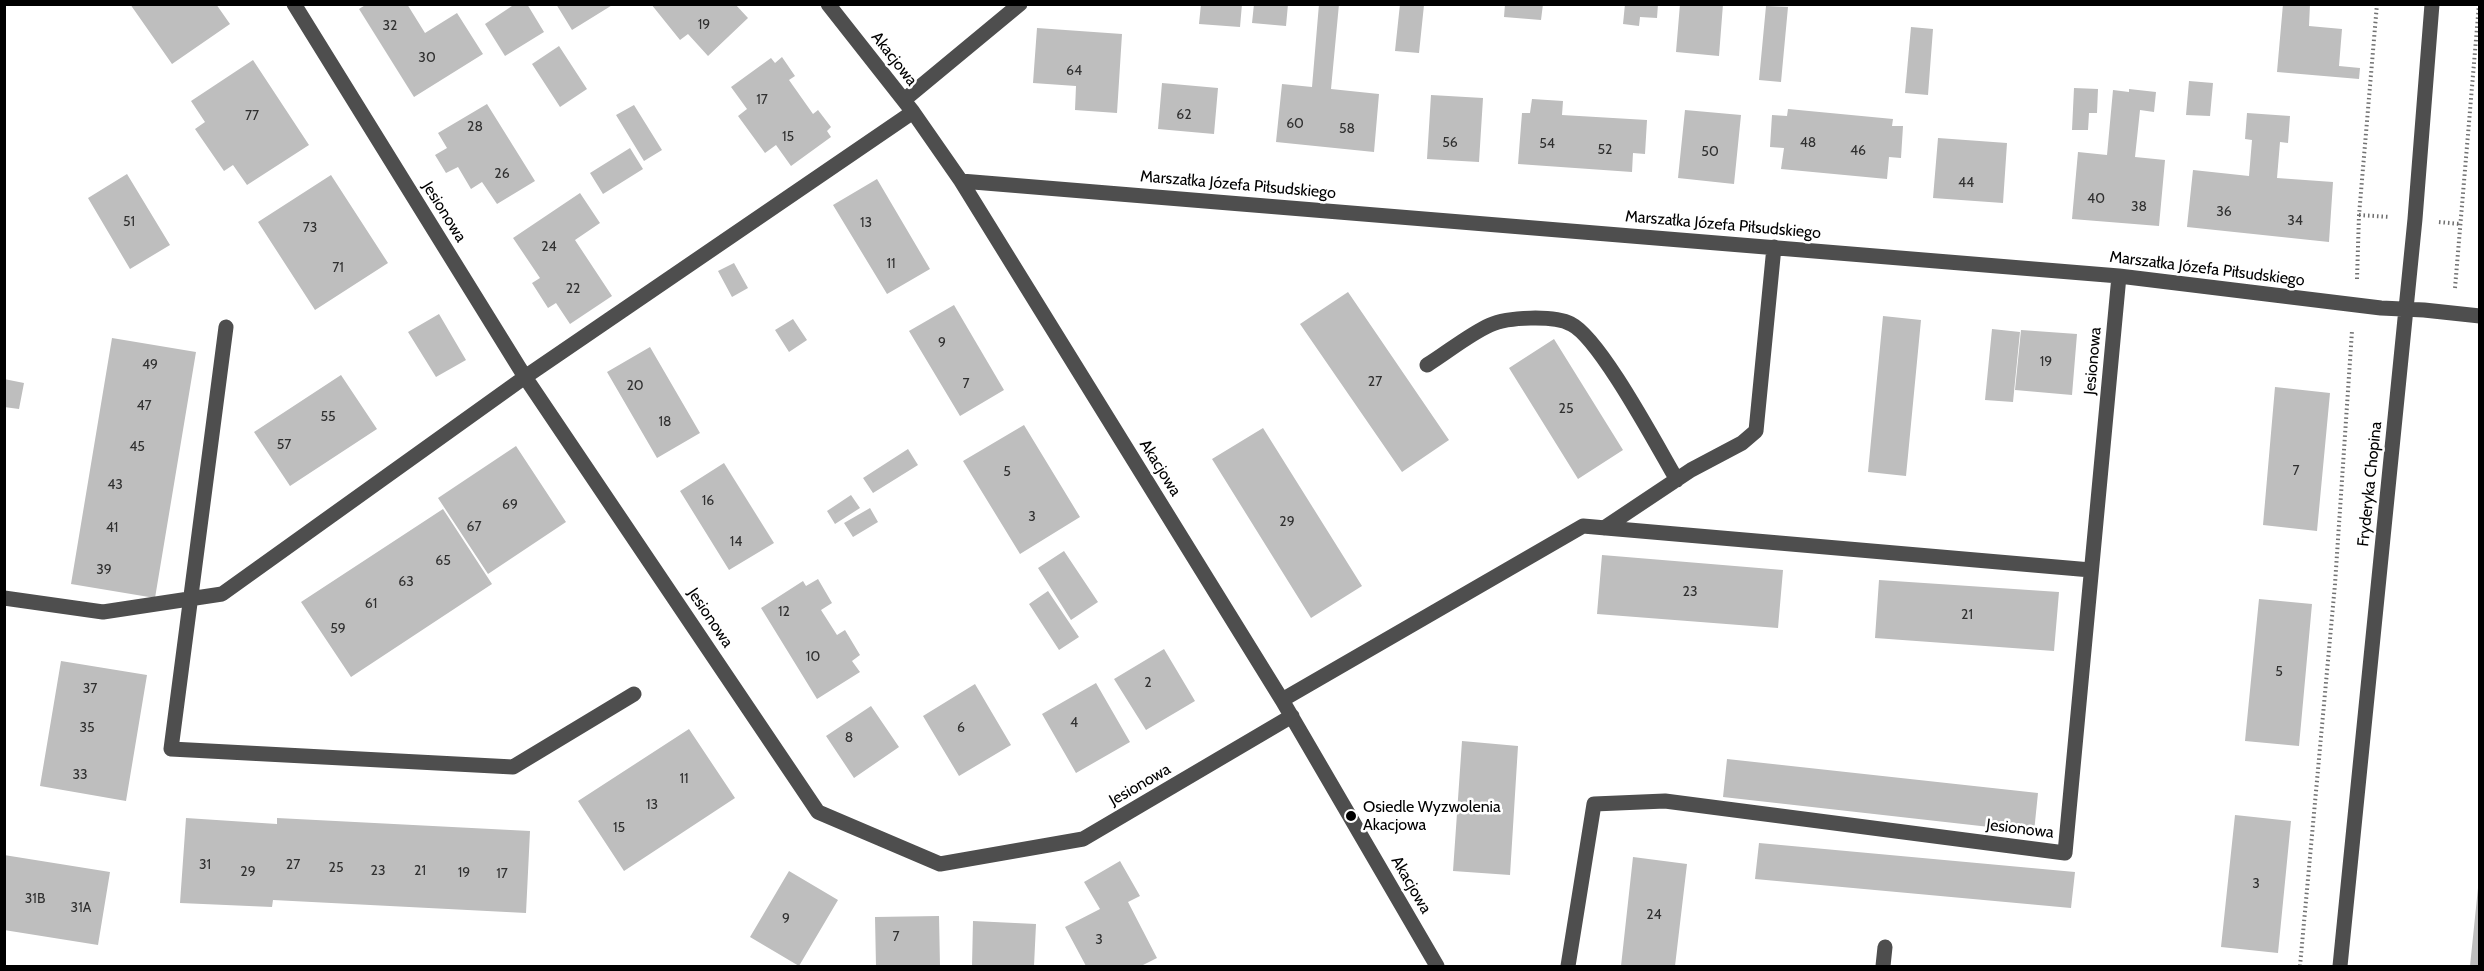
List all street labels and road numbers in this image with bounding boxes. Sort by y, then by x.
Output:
street label: Akacjowa [867,28,921,90]
street label: Marszałka Józefa Piłsudskiego [1139,167,1337,203]
street label: Jesionowa [418,178,470,246]
street label: Marszałka Józefa Piłsudskiego [1624,207,1822,243]
street label: Marszałka Józefa Piłsudskiego [2108,248,2306,290]
street label: Jesionowa [2080,326,2106,396]
street label: Fryderyka Chopina [2354,421,2386,547]
street label: Akacjowa [1135,436,1185,500]
street label: Jesionowa [683,585,737,651]
street label: Jesionowa [1106,760,1174,810]
street label: Jesionowa [1985,815,2055,843]
street label: Akacjowa [1387,853,1435,917]

